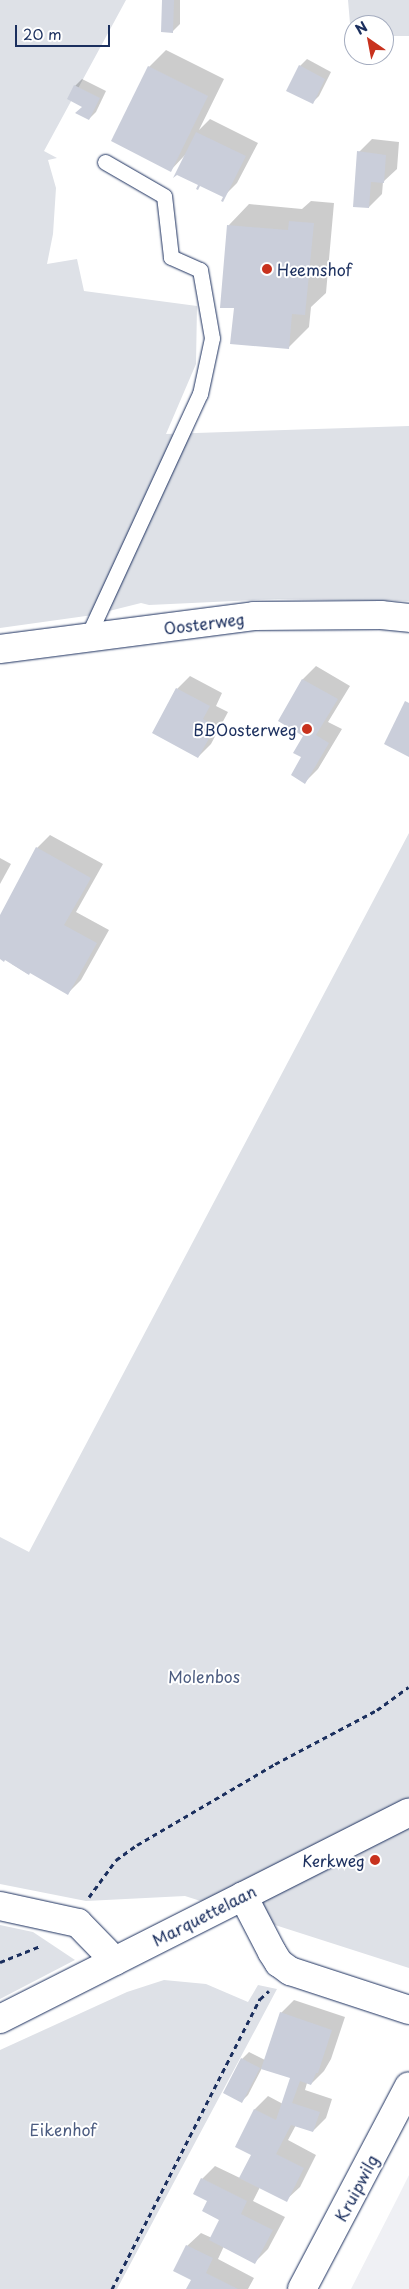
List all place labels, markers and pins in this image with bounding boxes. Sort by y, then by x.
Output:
place label: Heemshof [277,259,352,279]
marker: Heemshof [261,263,273,275]
place label: BBOosterweg [193,719,297,739]
marker: BBOosterweg [301,723,313,735]
place label: Kerkweg [302,1850,365,1870]
marker: Kerkweg [369,1854,381,1866]

